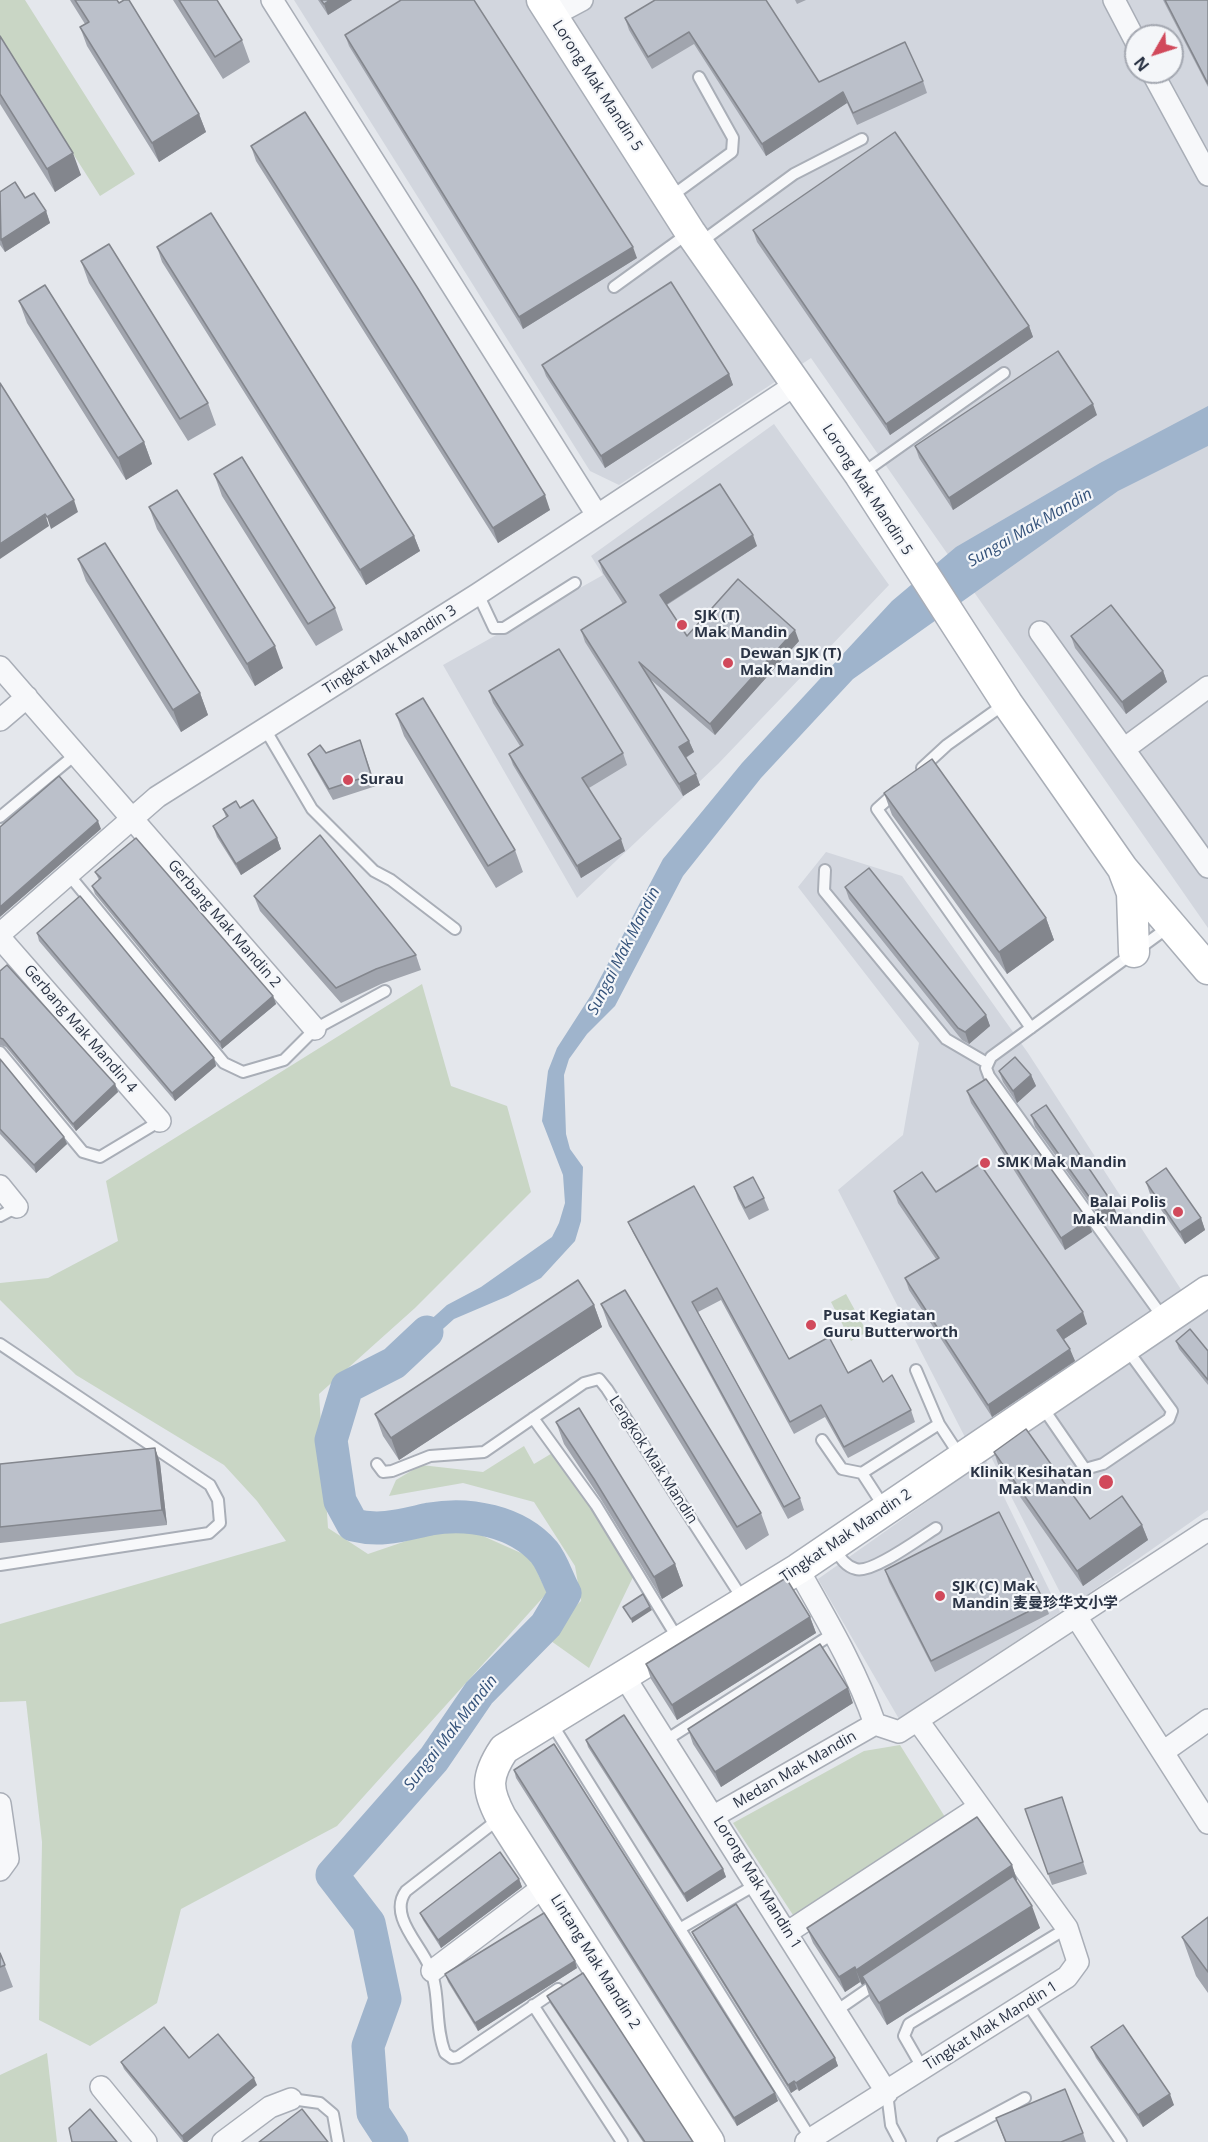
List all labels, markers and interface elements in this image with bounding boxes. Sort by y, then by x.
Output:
street label: Lorong Mak Mandin 5 [548,17,646,155]
north arrow [1124,24,1184,84]
text: N [1129,52,1154,76]
street label: Lorong Mak Mandin 5 [818,421,916,559]
water label: Sungai Mak Mandin [964,485,1096,571]
street label: Tingkat Mak Mandin 3 [320,602,460,698]
place label: SJK (T) Mak Mandin [694,607,787,642]
marker: SJK (T) Mak Mandin [675,618,689,632]
place label: Dewan SJK (T) Mak Mandin [740,645,842,680]
marker: Dewan SJK (T) Mak Mandin [721,656,735,670]
place label: Surau [360,771,404,789]
marker: Surau [341,773,355,787]
street label: Gerbang Mak Mandin 2 [164,856,284,992]
water label: Sungai Mak Mandin [584,884,664,1018]
street label: Gerbang Mak Mandin 4 [20,961,140,1097]
place label: SMK Mak Mandin [997,1154,1127,1172]
marker: SMK Mak Mandin [978,1156,992,1170]
place label: Balai Polis Mak Mandin [1073,1194,1166,1229]
marker: Balai Polis Mak Mandin [1171,1205,1185,1219]
place label: Pusat Kegiatan Guru Butterworth [823,1307,958,1342]
marker: Pusat Kegiatan Guru Butterworth [804,1318,818,1332]
street label: Lengkok Mak Mandin [605,1393,701,1527]
place label: Klinik Kesihatan Mak Mandin [970,1464,1092,1499]
marker: Klinik Kesihatan Mak Mandin [1097,1473,1115,1491]
street label: Tingkat Mak Mandin 2 [777,1485,915,1587]
place label: SJK (C) Mak Mandin 麦曼珍华文小学 [952,1578,1118,1613]
marker: SJK (C) Mak Mandin 麦曼珍华文小学 [933,1589,947,1603]
water label: Sungai Mak Mandin [400,1672,502,1794]
street label: Medan Mak Mandin [730,1727,860,1813]
street label: Lorong Mak Mandin 1 [709,1814,805,1952]
street label: Lintang Mak Mandin 2 [546,1892,644,2032]
street label: Tingkat Mak Mandin 1 [921,1978,1061,2074]

